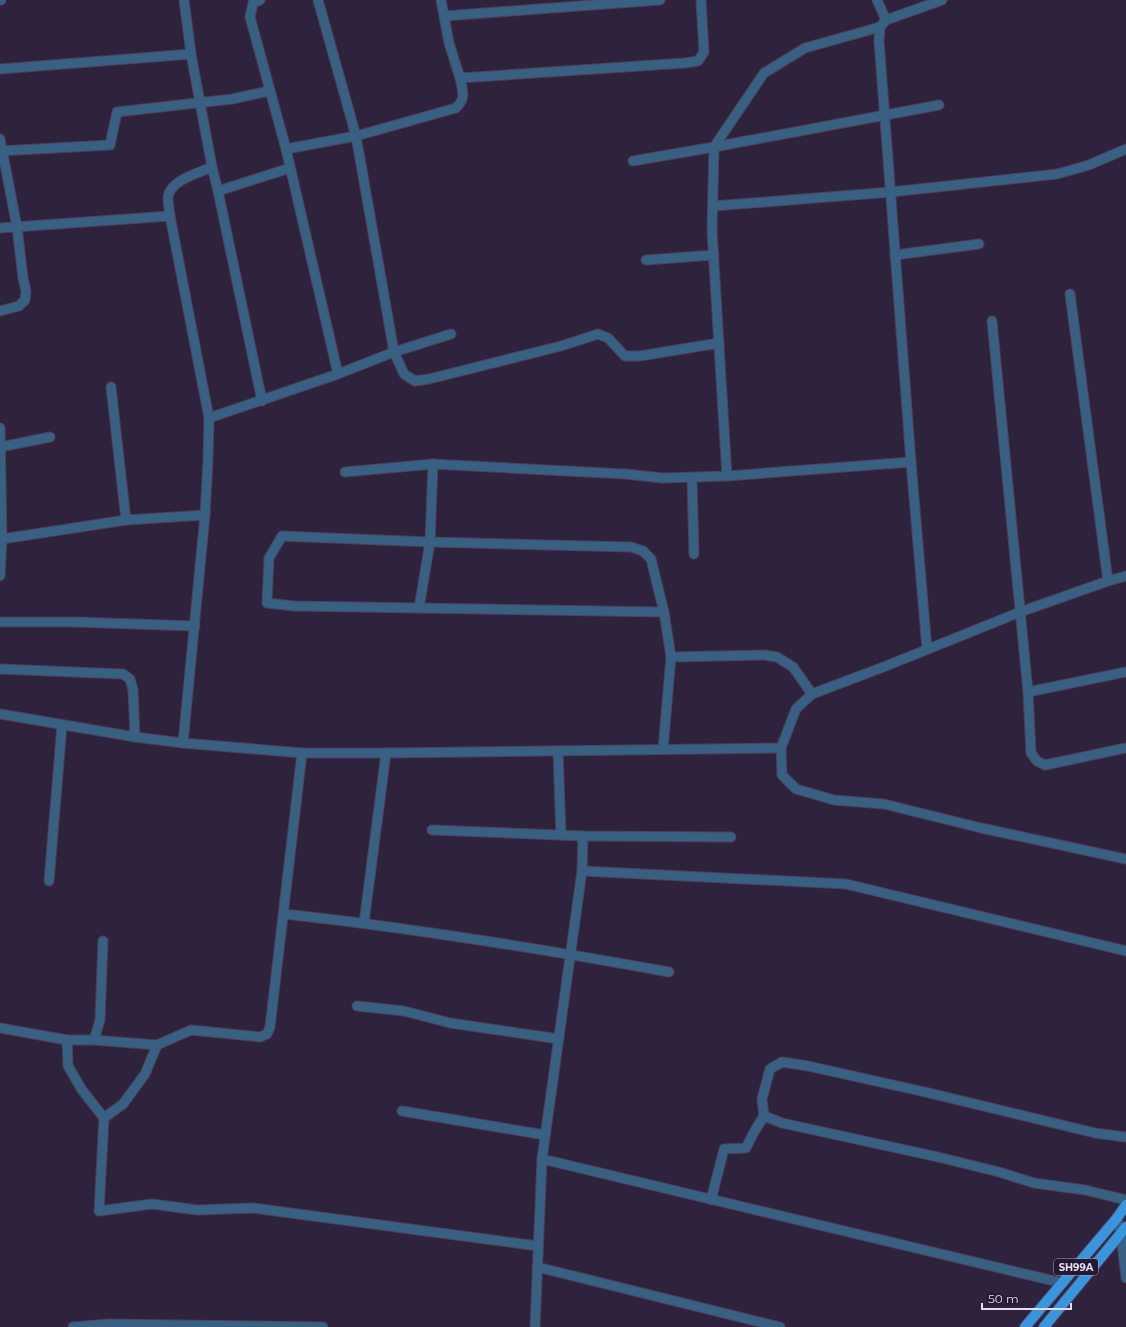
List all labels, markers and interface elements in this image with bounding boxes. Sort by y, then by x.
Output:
road number: SH99A [1054,1259,1098,1275]
scale bar [982,1285,1071,1311]
text: 50 m [988,1291,1019,1306]

